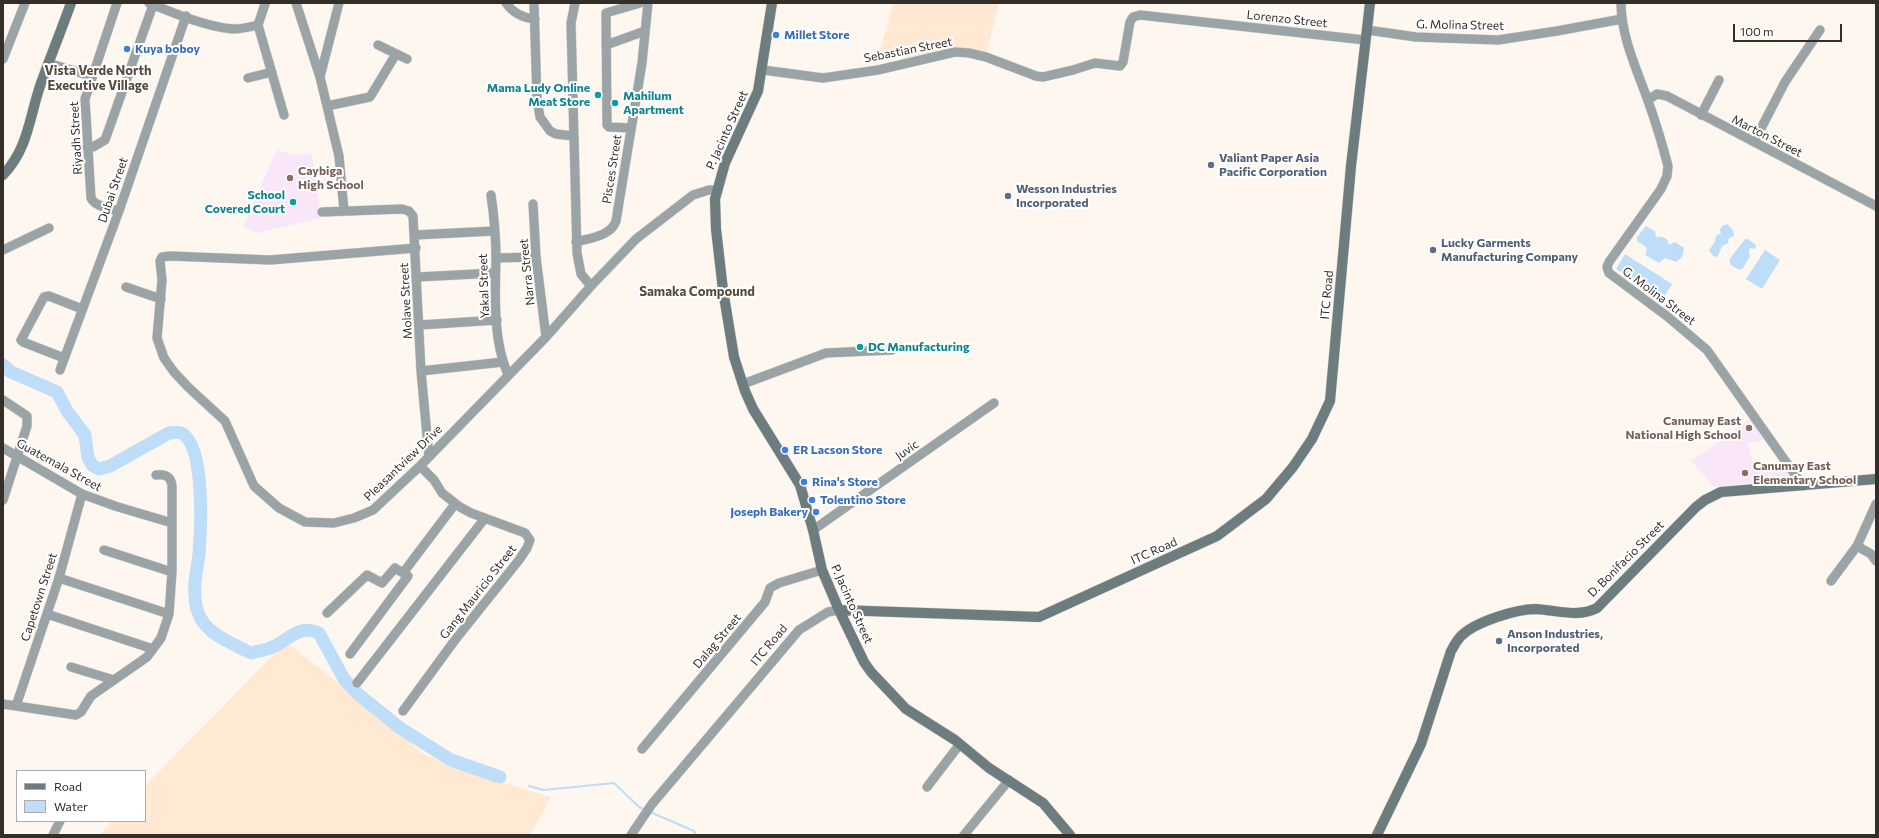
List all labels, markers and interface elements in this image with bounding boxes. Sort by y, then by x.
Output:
street label: Lorenzo Street [1246,8,1328,30]
scale bar [1735,16,1844,42]
street label: G. Molina Street [1416,17,1504,33]
text: 100 m [1740,24,1774,38]
place label: Millet Store [784,28,849,42]
marker: Millet Store [771,30,781,40]
street label: Sebastian Street [863,34,953,66]
place label: Kuya boboy [135,42,200,56]
marker: Kuya boboy [122,44,132,54]
district label: Vista Verde North Executive Village [45,63,151,94]
place label: Mama Ludy Online Meat Store [487,81,590,109]
street label: P. Jacinto Street [703,88,751,172]
place label: Mahilum Apartment [623,89,684,117]
marker: Mama Ludy Online Meat Store [593,90,603,100]
marker: Mahilum Apartment [610,98,620,108]
street label: Riyadh Street [67,101,85,175]
street label: Marton Street [1729,112,1805,160]
street label: Pisces Street [599,133,625,205]
place label: Valiant Paper Asia Pacific Corporation [1219,151,1327,179]
street label: Dubai Street [95,155,131,225]
marker: Valiant Paper Asia Pacific Corporation [1206,160,1216,170]
place label: Caybiga High School [298,164,364,192]
marker: Caybiga High School [285,173,295,183]
place label: Wesson Industries Incorporated [1016,182,1117,210]
place label: School Covered Court [205,188,285,216]
marker: Wesson Industries Incorporated [1003,191,1013,201]
marker: School Covered Court [288,197,298,207]
place label: Lucky Garments Manufacturing Company [1441,236,1578,264]
street label: Narra Street [516,238,538,306]
marker: Lucky Garments Manufacturing Company [1428,245,1438,255]
street label: Yakal Street [476,253,492,319]
street label: Molave Street [397,263,415,339]
street label: G. Molina Street [1620,264,1698,328]
street label: ITC Road [1318,270,1336,320]
district label: Samaka Compound [639,284,755,300]
place label: DC Manufacturing [868,340,970,354]
marker: DC Manufacturing [855,342,865,352]
place label: Canumay East National High School [1626,414,1741,442]
street label: Pleasantview Drive [361,422,445,504]
marker: Canumay East National High School [1744,423,1754,433]
street label: Guatemala Street [14,436,104,494]
street label: Juvic [892,437,922,463]
place label: ER Lacson Store [793,443,882,457]
marker: ER Lacson Store [780,445,790,455]
place label: Canumay East Elementary School [1753,459,1856,487]
marker: Canumay East Elementary School [1740,468,1750,478]
place label: Rina's Store [812,475,878,489]
marker: Rina's Store [799,477,809,487]
place label: Tolentino Store [820,493,906,507]
marker: Tolentino Store [807,495,817,505]
place label: Joseph Bakery [730,505,808,519]
marker: Joseph Bakery [811,507,821,517]
street label: D. Bonifacio Street [1585,518,1667,600]
street label: ITC Road [1129,534,1179,568]
street label: Gang Mauricio Street [437,542,519,642]
street label: Capetown Street [18,551,60,643]
street label: P. Jacinto Street [828,562,876,646]
street label: Dalag Street [690,611,744,671]
street label: ITC Road [748,622,790,668]
place label: Anson Industries, Incorporated [1507,627,1603,655]
marker: Anson Industries, Incorporated [1494,636,1504,646]
legend [16,770,146,822]
text: Road [54,779,82,793]
text: Water [54,799,88,813]

